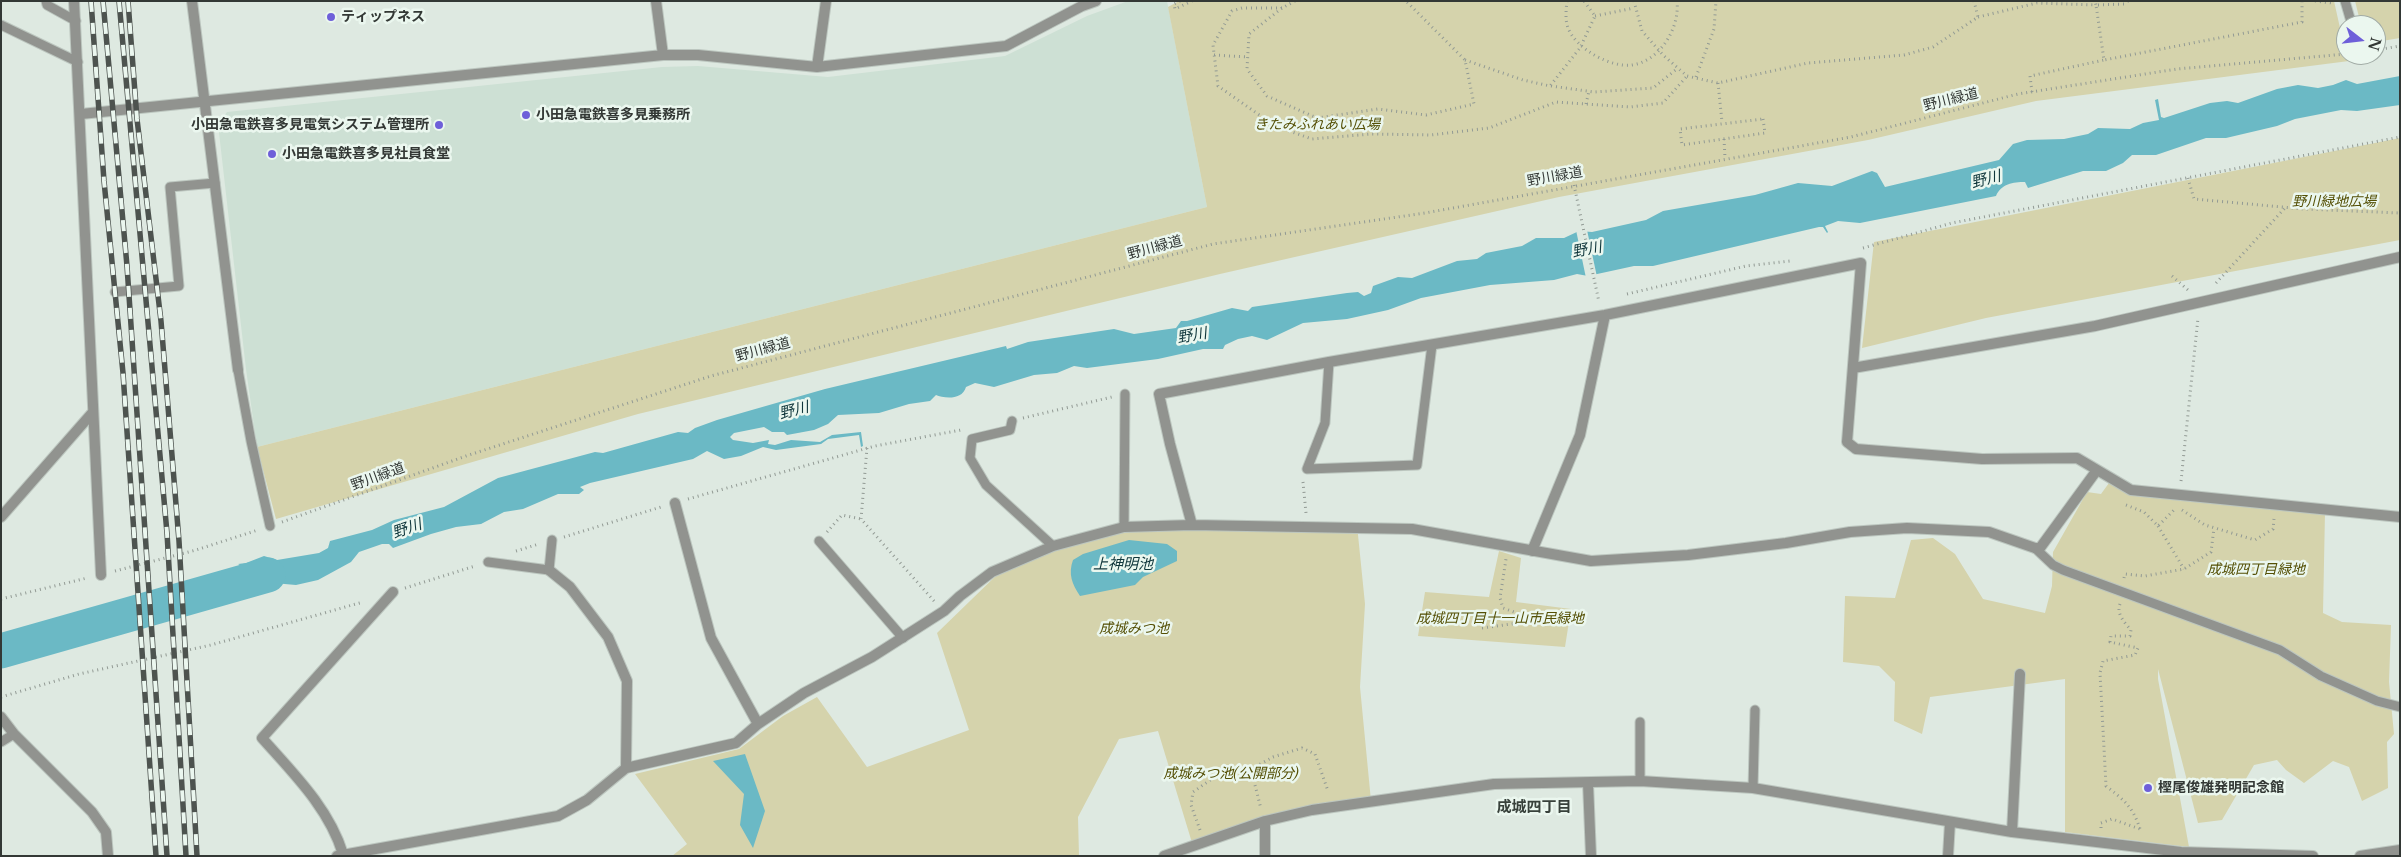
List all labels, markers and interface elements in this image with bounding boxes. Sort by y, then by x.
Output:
place label: ティップネス [341,9,425,25]
marker: ティップネス [325,11,337,23]
north arrow [2336,15,2386,65]
text: N [2364,35,2385,53]
street label: 野川緑道 [1922,85,1980,115]
place label: 小田急電鉄喜多見乗務所 [536,107,690,123]
marker: 小田急電鉄喜多見乗務所 [520,109,532,121]
place label: 小田急電鉄喜多見電気システム管理所 [191,117,429,133]
park label: きたみふれあい広場 [1254,117,1380,133]
marker: 小田急電鉄喜多見電気システム管理所 [433,119,445,131]
place label: 小田急電鉄喜多見社員食堂 [282,146,450,162]
marker: 小田急電鉄喜多見社員食堂 [266,148,278,160]
street label: 野川緑道 [1526,164,1584,190]
water label: 野川 [1969,168,2003,192]
park label: 野川緑地広場 [2292,194,2376,210]
street label: 野川緑道 [1126,233,1184,263]
water label: 野川 [1571,238,1603,262]
water label: 野川 [1176,325,1208,347]
street label: 野川緑道 [734,335,792,365]
water label: 野川 [777,399,811,423]
street label: 野川緑道 [349,460,407,494]
water label: 野川 [390,516,424,542]
water label: 上神明池 [1093,556,1153,574]
park label: 成城四丁目緑地 [2207,562,2305,578]
park label: 成城四丁目十一山市民緑地 [1416,611,1584,627]
park label: 成城みつ池 [1099,621,1169,637]
park label: 成城みつ池(公開部分) [1163,766,1299,782]
place label: 樫尾俊雄発明記念館 [2158,780,2284,796]
marker: 樫尾俊雄発明記念館 [2142,782,2154,794]
district label: 成城四丁目 [1497,799,1571,817]

